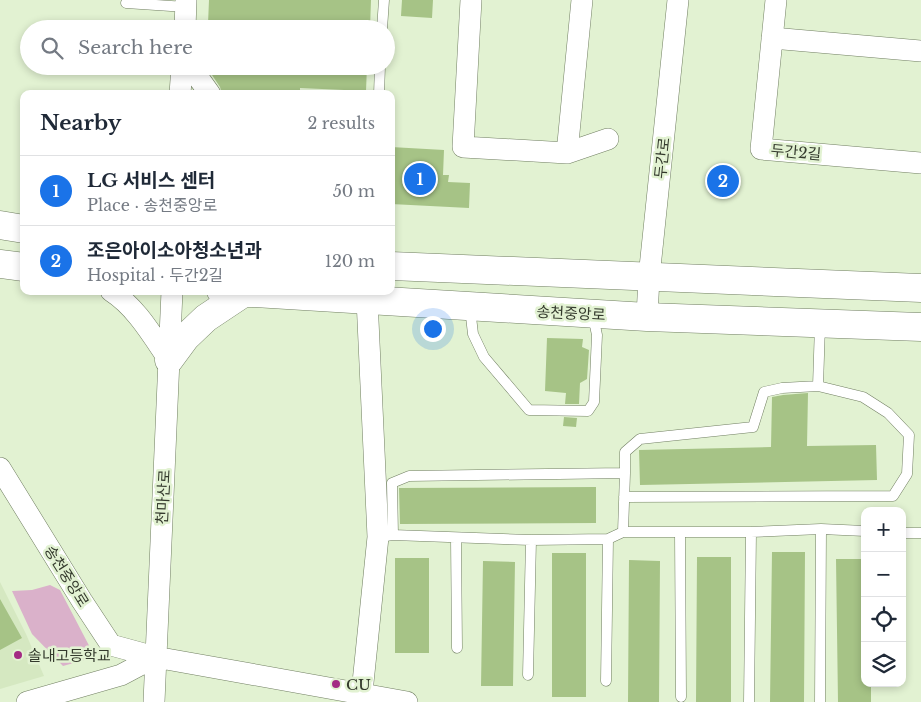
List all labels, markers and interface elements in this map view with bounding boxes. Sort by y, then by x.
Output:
search box [20,20,395,75]
icon: search [38,34,66,62]
text: Search here [78,36,193,59]
text: Nearby [40,110,121,136]
text: 2 results [307,113,375,133]
street label: 두간로 [650,136,674,180]
street label: 두간2길 [770,140,822,164]
pin: 1 [404,160,436,198]
pin: 2 [707,162,739,200]
text: LG 서비스 센터 [87,169,215,192]
text: 1 [53,181,59,201]
text: 50 m [333,181,375,201]
text: Place · 송천중앙로 [87,195,217,215]
text: 조은아이소아청소년과 [87,239,262,262]
text: 2 [51,251,61,271]
text: 120 m [325,251,375,271]
text: Hospital · 두간2길 [87,265,223,285]
street label: 송천중앙로 [536,302,606,324]
your location [420,316,446,342]
street label: 천마산로 [152,469,174,525]
map controls [861,507,906,687]
button: + [861,507,906,552]
street label: 송천중앙로 [41,542,93,610]
button: − [861,552,906,597]
button: locate [861,597,906,642]
button: layers [861,642,906,687]
place label: 솔내고등학교 [28,646,111,665]
marker: 솔내고등학교 [12,649,24,661]
place label: CU [346,675,371,694]
marker: CU [330,678,342,690]

